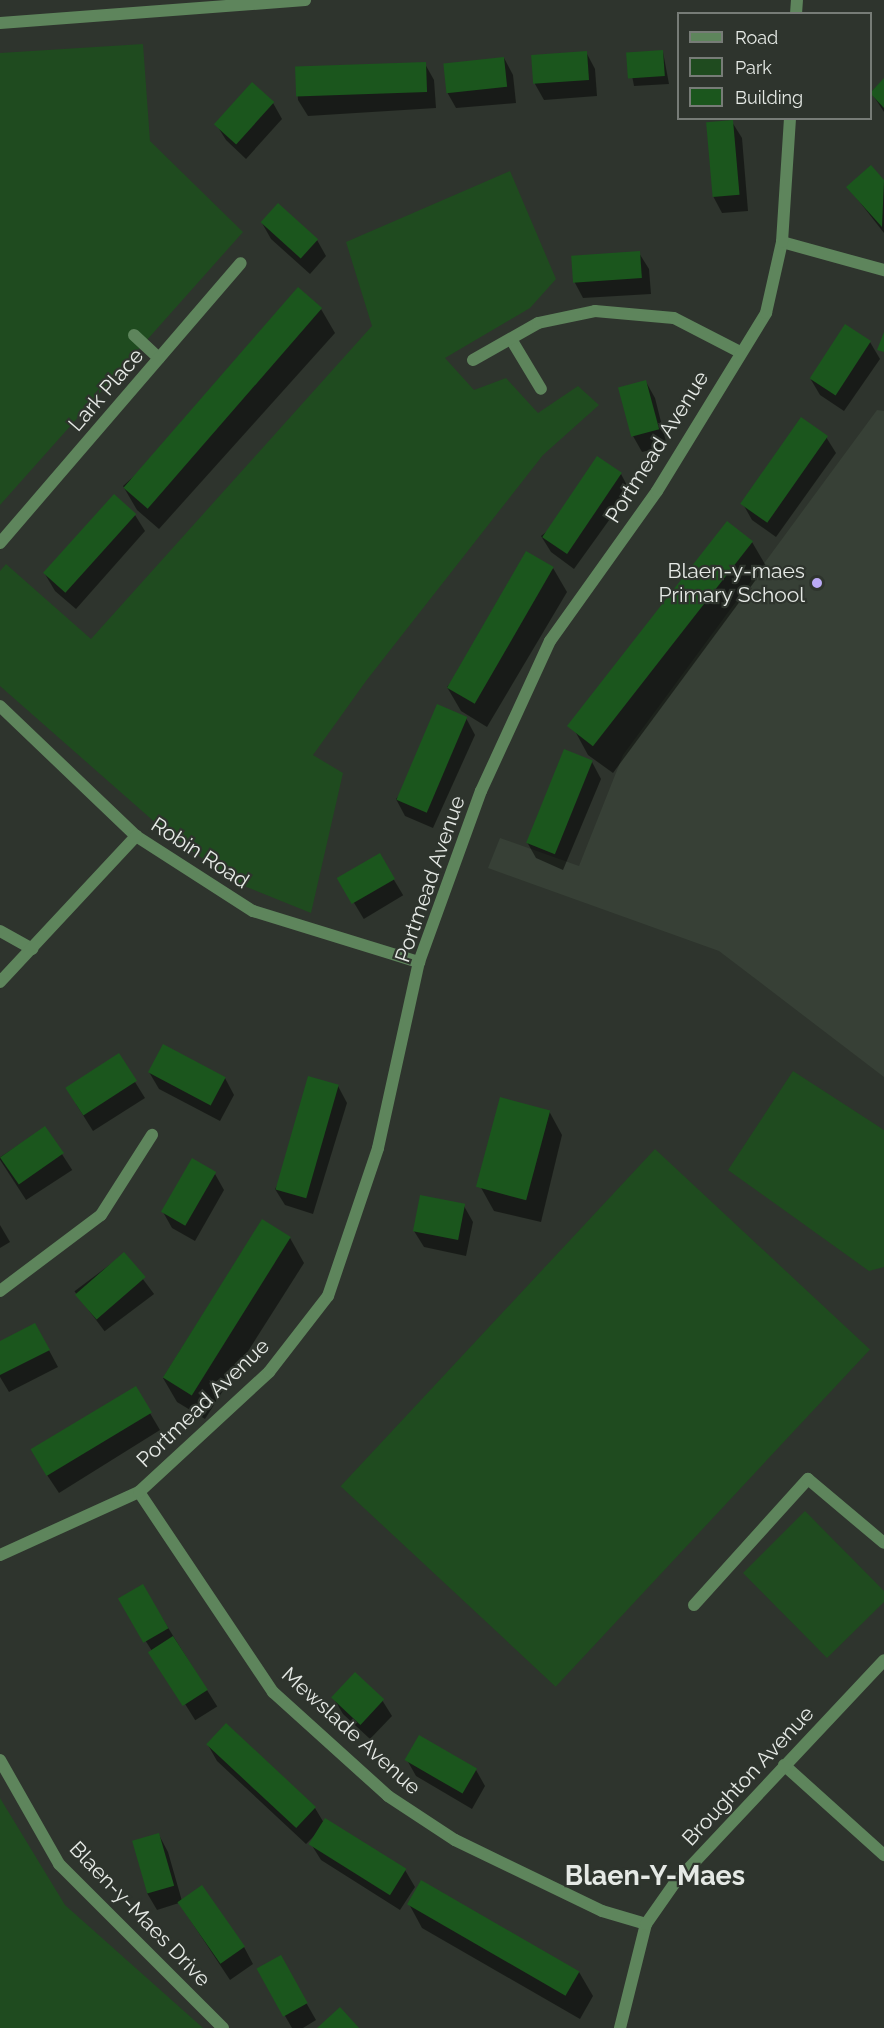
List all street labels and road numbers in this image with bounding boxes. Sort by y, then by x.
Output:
street label: Lark Place [63,343,149,437]
street label: Portmead Avenue [600,366,714,528]
street label: Portmead Avenue [390,792,470,966]
street label: Robin Road [146,812,254,894]
street label: Portmead Avenue [131,1333,275,1473]
street label: Mewslade Avenue [276,1662,426,1800]
street label: Broughton Avenue [677,1701,819,1851]
street label: Blaen-y-Maes Drive [64,1836,216,1992]

